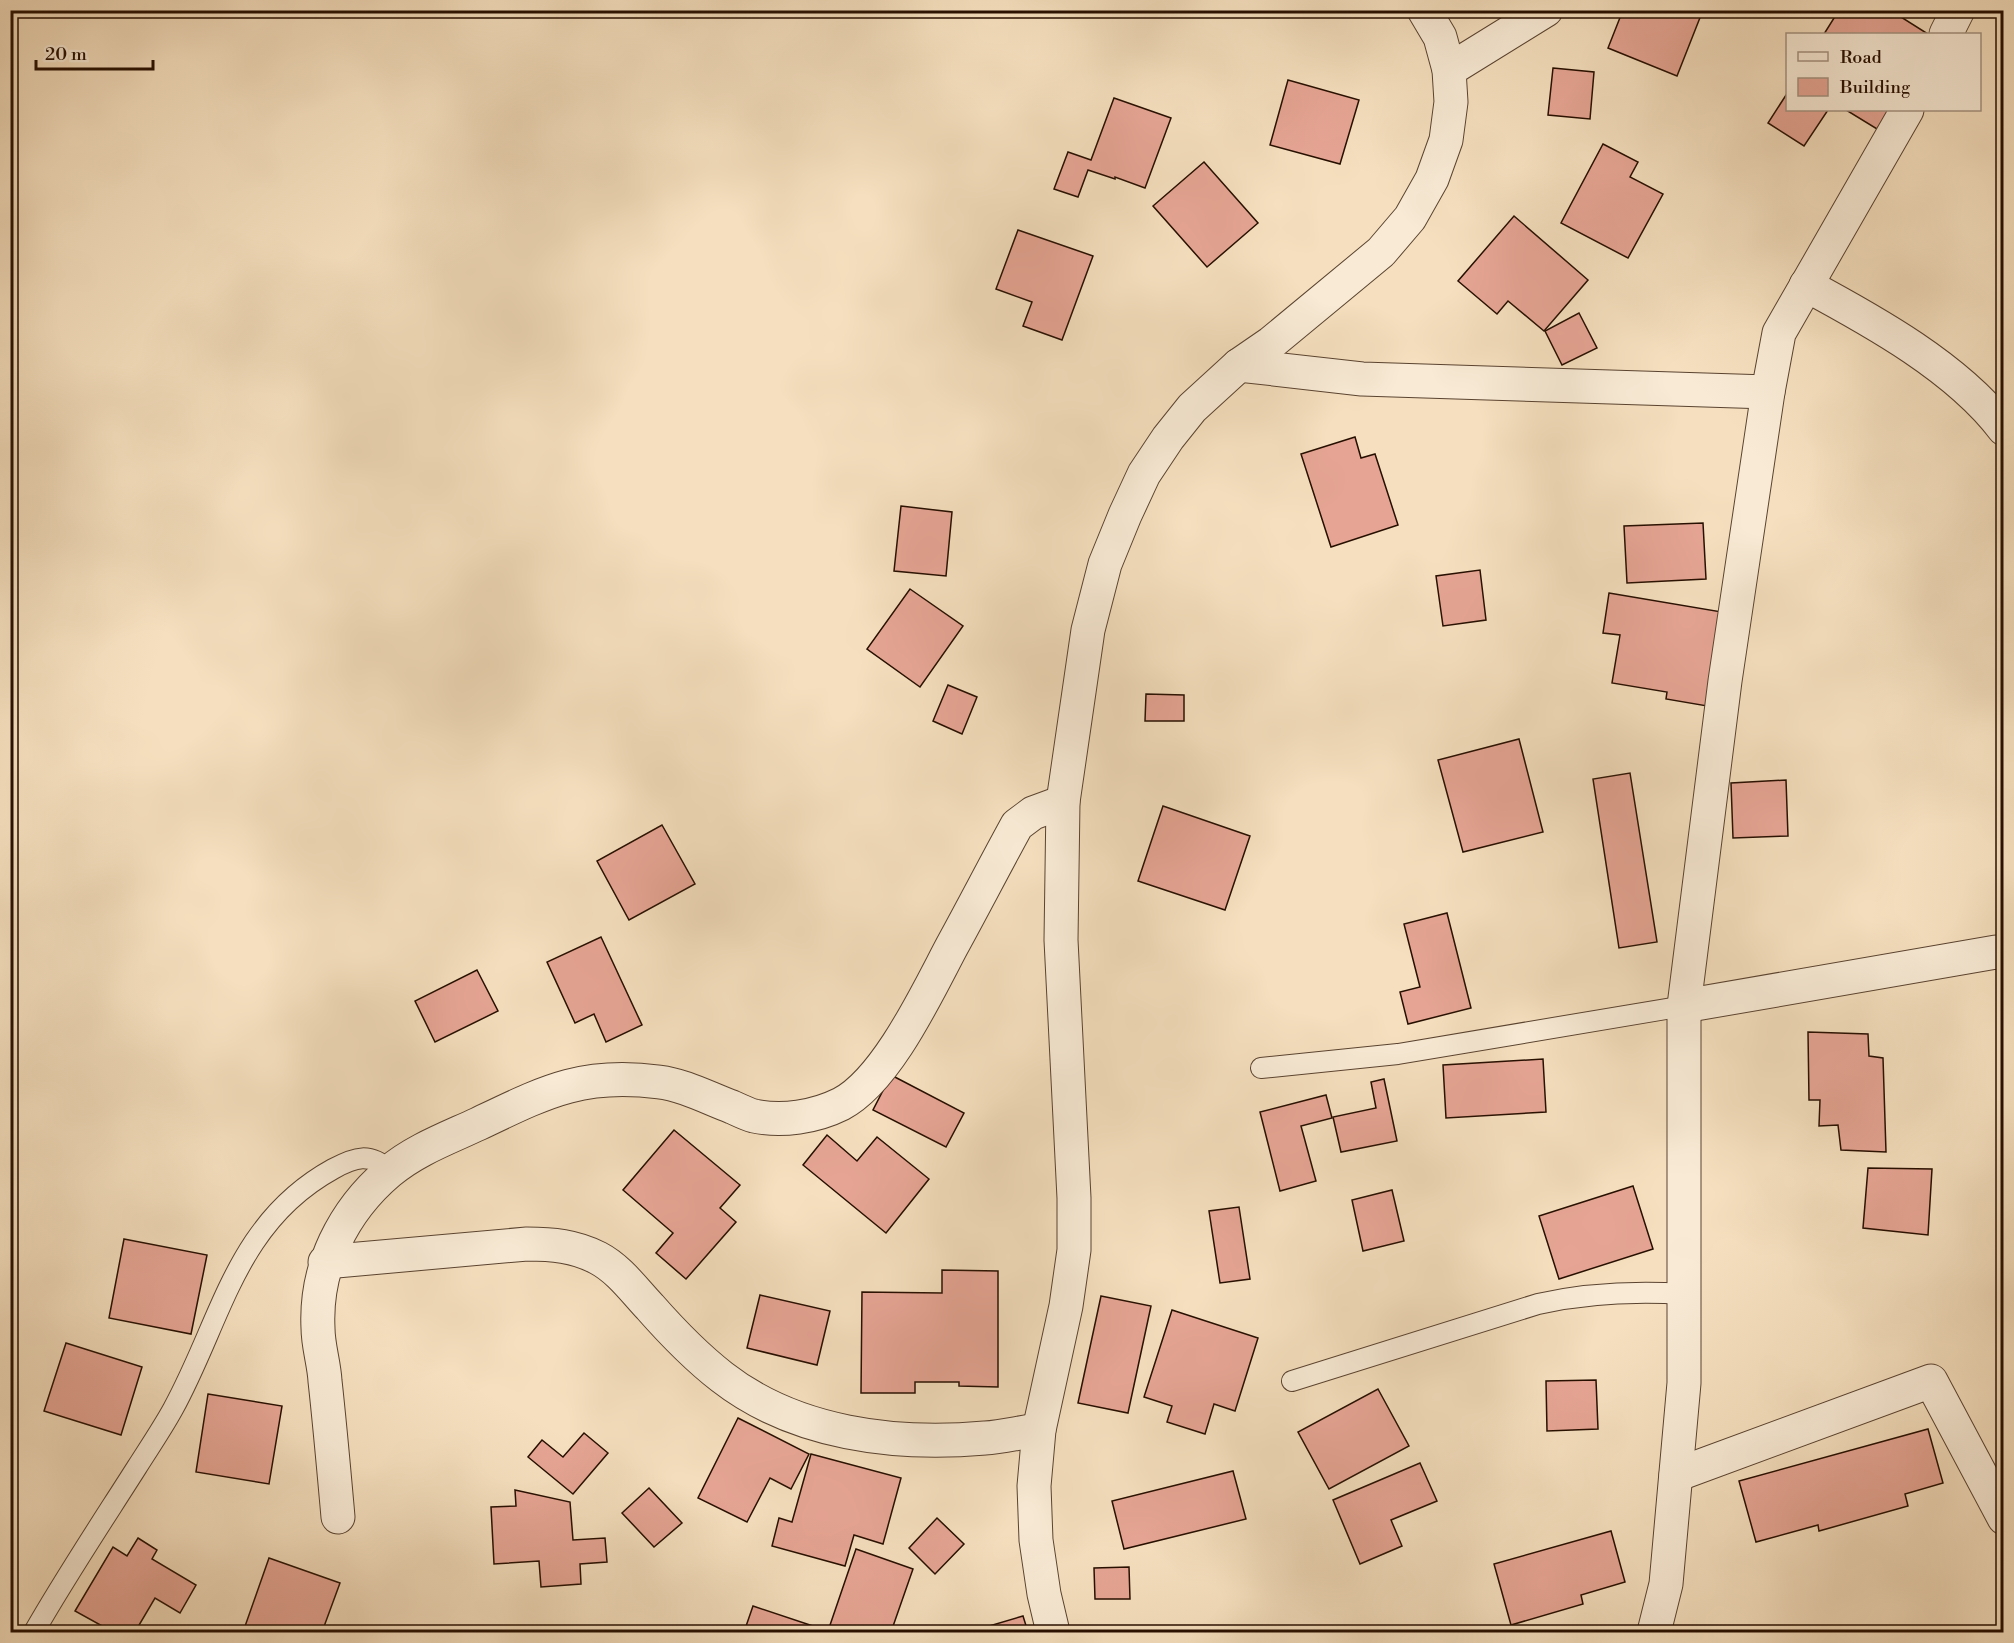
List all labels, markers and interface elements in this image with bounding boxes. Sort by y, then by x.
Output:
scale bar [36,33,153,71]
legend [1786,33,1981,111]
text: 20 m [45,43,87,66]
text: Road [1840,46,1883,69]
text: Building [1839,76,1911,99]

